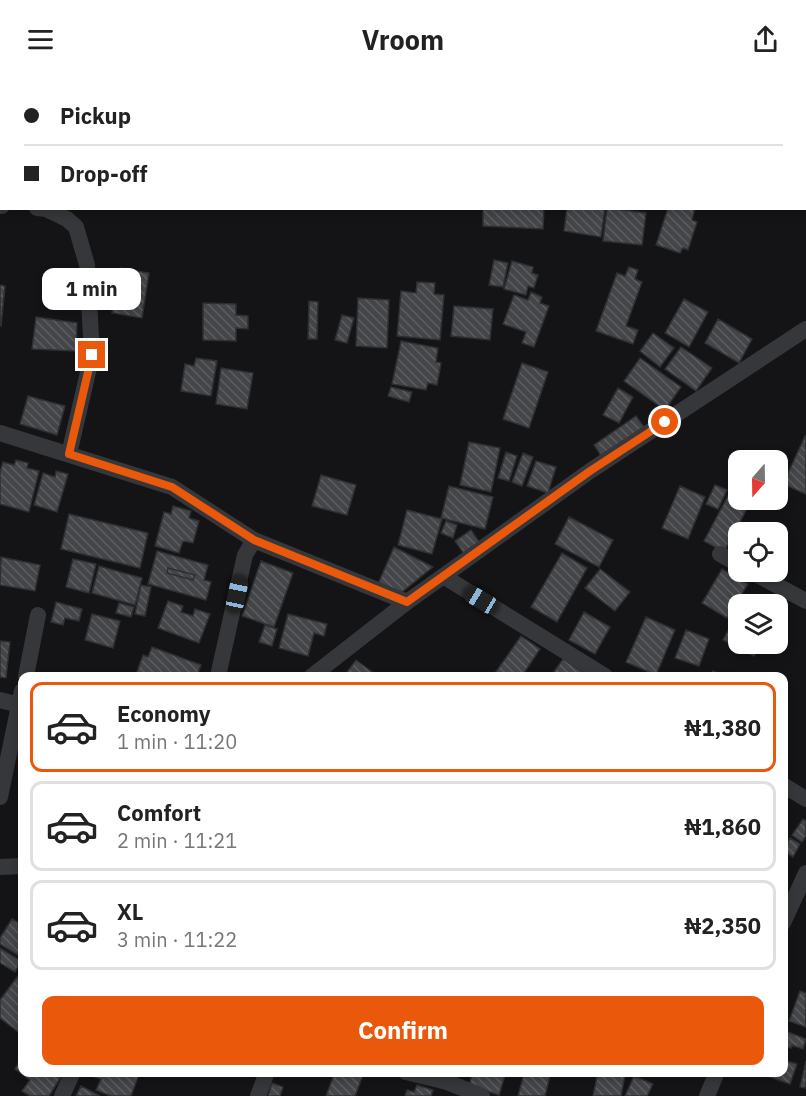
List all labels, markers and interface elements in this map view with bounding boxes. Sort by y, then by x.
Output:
text: Vroom [362,22,444,57]
icon: menu [24,23,57,56]
icon: share [749,23,782,56]
text: Pickup [60,101,131,130]
text: Drop-off [60,159,147,188]
callout: 1 min [42,268,142,310]
text: 1 min [65,275,118,302]
route end [78,341,105,368]
route start [651,408,678,435]
north arrow [728,450,788,510]
map controls [728,450,788,654]
button: locate [728,522,788,582]
car [224,575,250,613]
car [461,583,501,617]
button: layers [728,594,788,654]
text: Economy [117,699,211,728]
icon: car [45,700,99,754]
text: ₦1,380 [684,713,761,742]
text: 1 min · 11:20 [117,728,237,755]
text: Comfort [117,798,201,827]
icon: car [45,799,99,853]
text: ₦1,860 [684,812,761,841]
text: 2 min · 11:21 [117,827,237,854]
text: XL [117,897,143,926]
icon: car [45,898,99,952]
text: ₦2,350 [684,911,761,940]
text: 3 min · 11:22 [117,926,237,953]
button: Confirm [42,996,764,1065]

